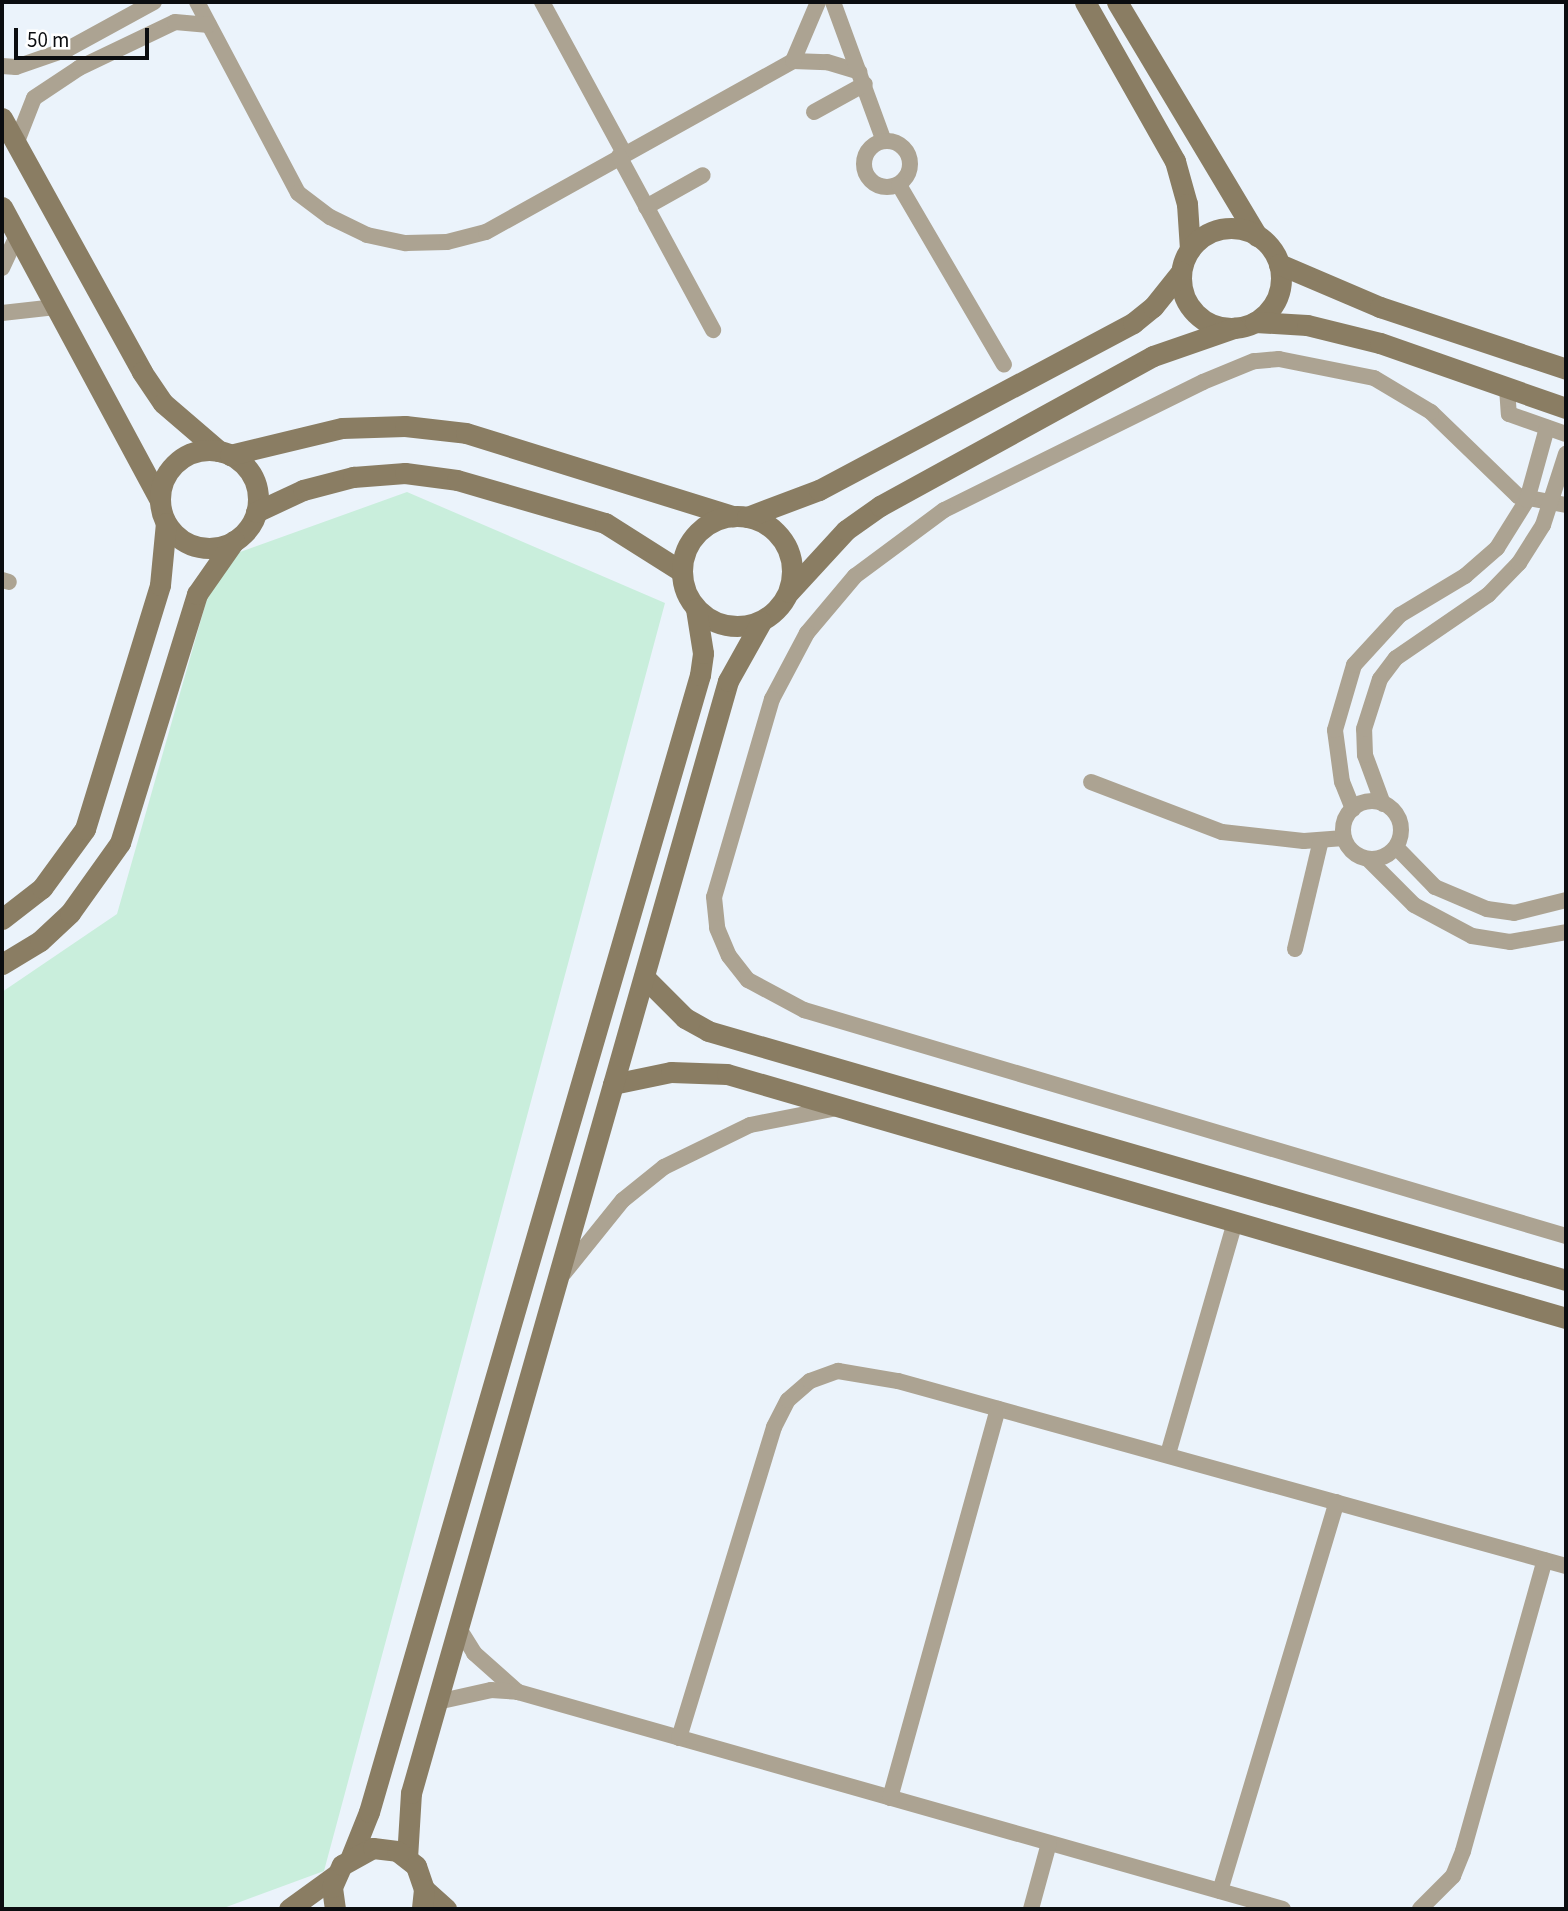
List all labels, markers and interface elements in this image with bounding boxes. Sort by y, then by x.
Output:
scale bar [18,14,152,58]
text: 50 m [27,25,69,55]

